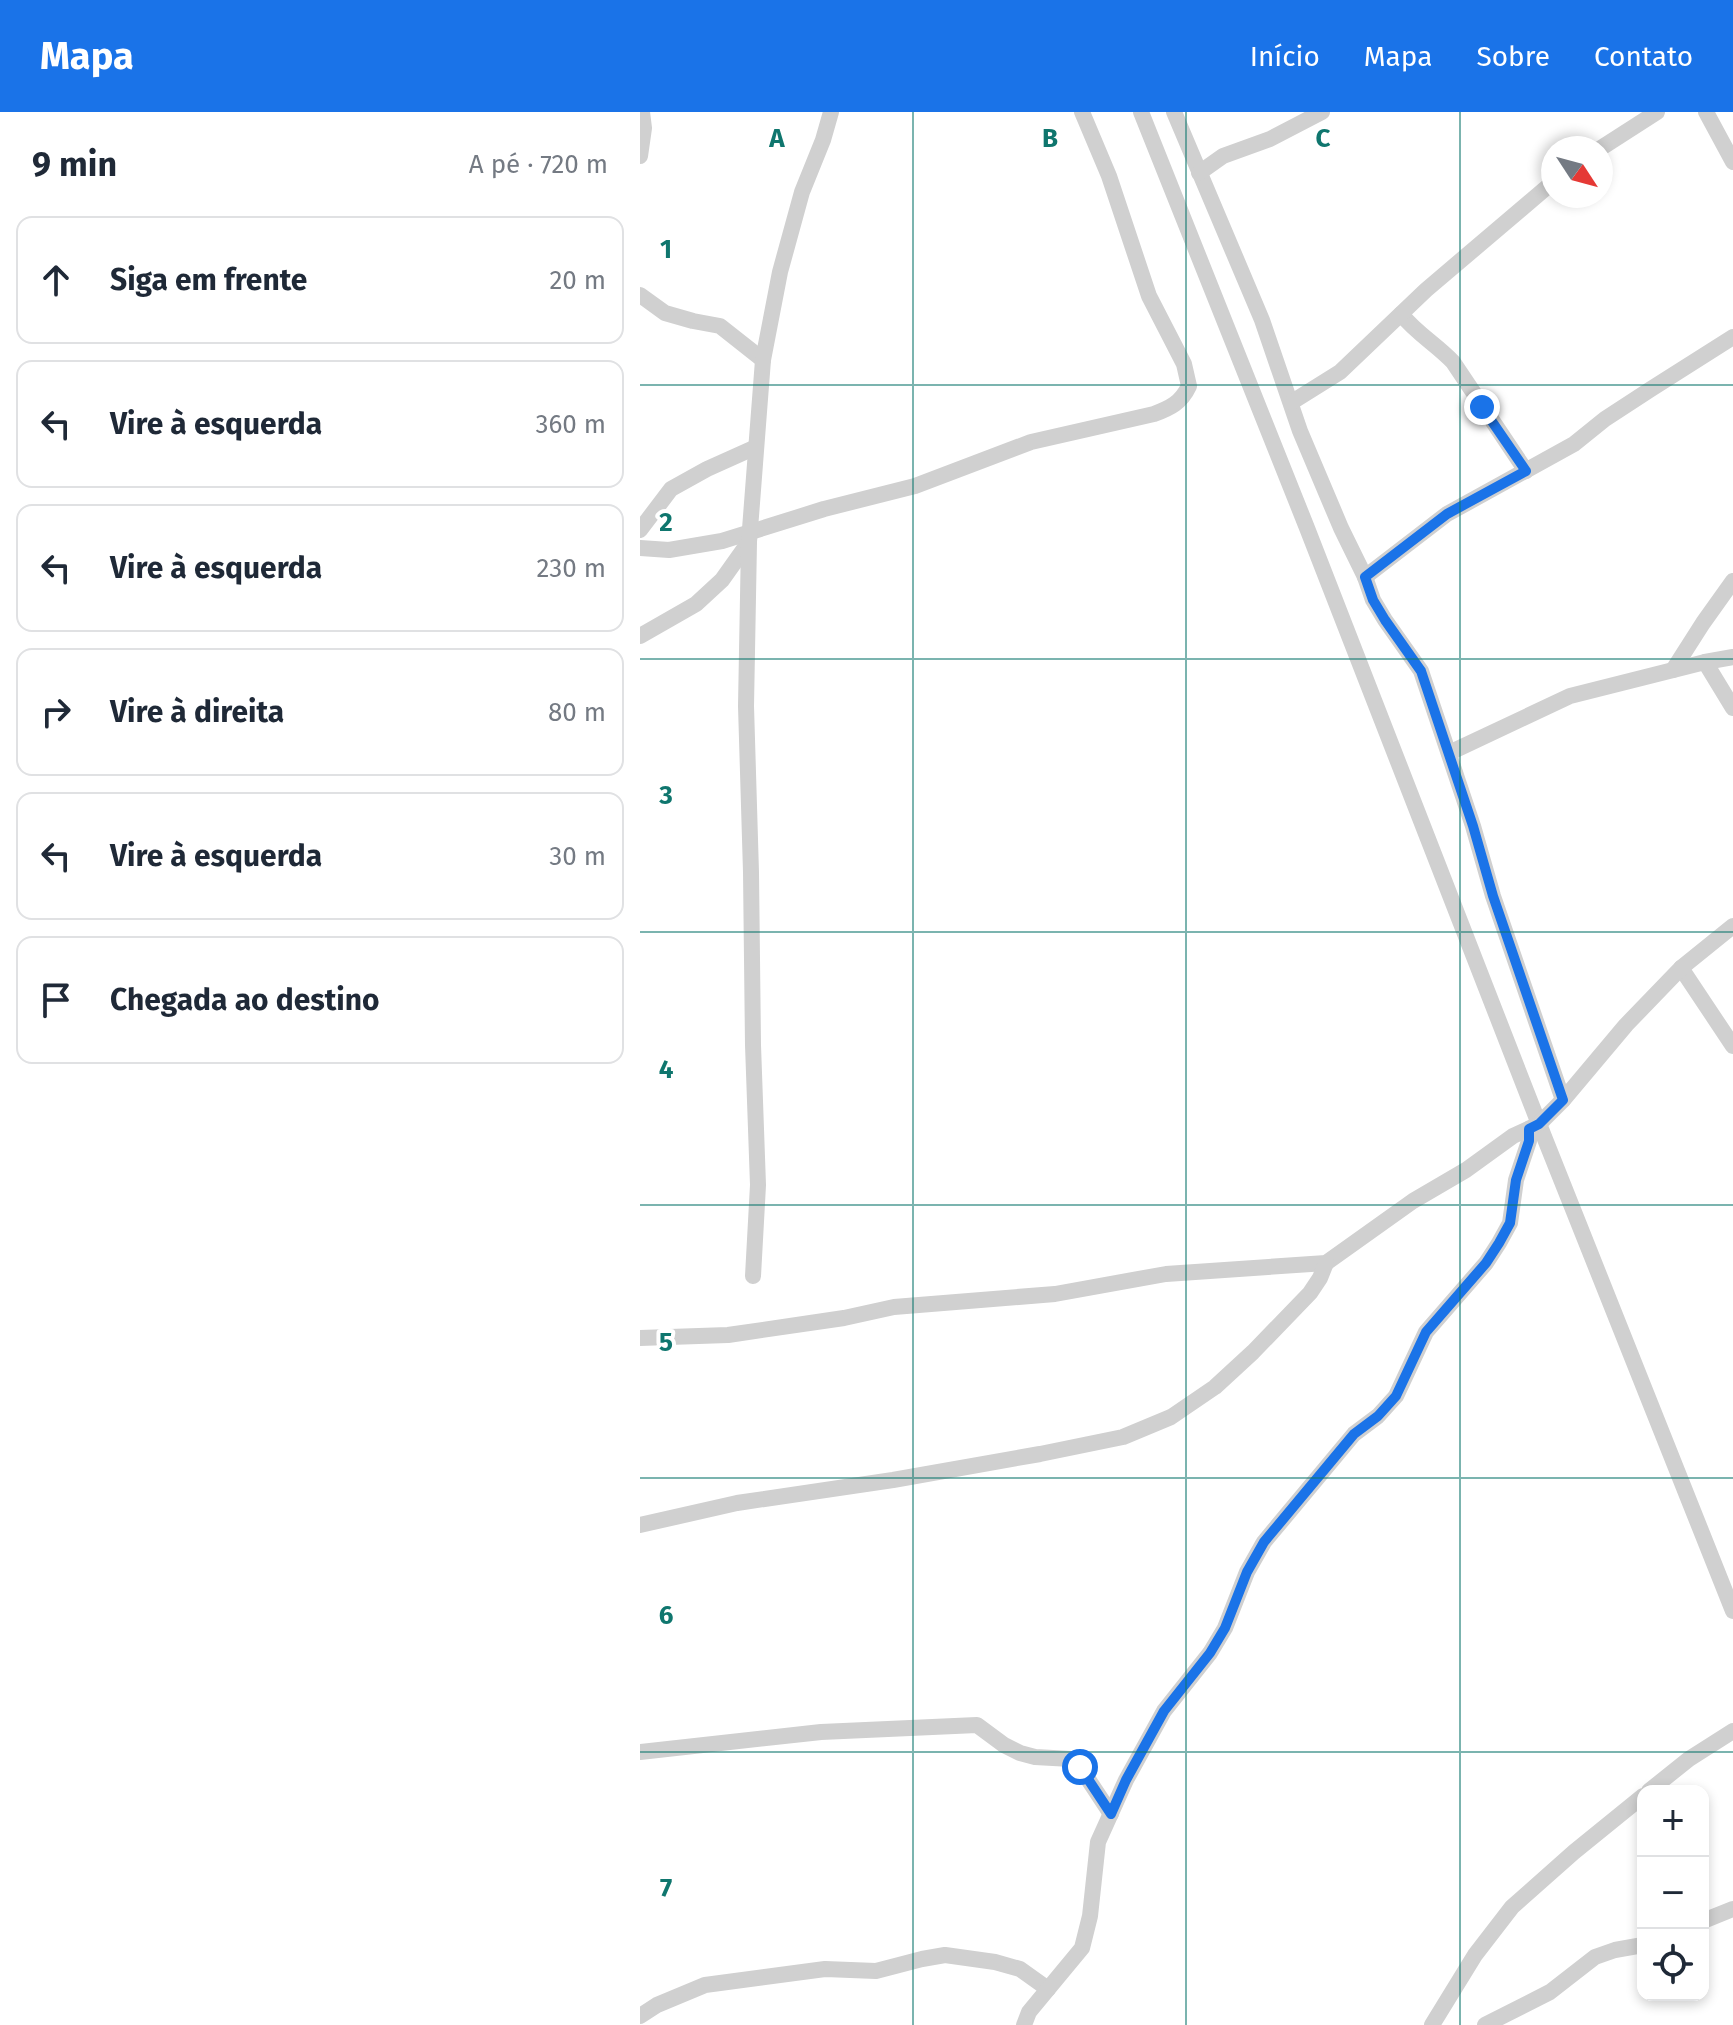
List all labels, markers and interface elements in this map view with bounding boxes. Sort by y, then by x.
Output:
text: Mapa [40,33,134,79]
text: Início [1250,40,1320,73]
text: Mapa [1364,40,1432,73]
text: Sobre [1476,40,1550,73]
text: Contato [1594,40,1693,73]
text: A [768,123,785,154]
text: B [1042,123,1058,154]
text: C [1316,123,1331,154]
north arrow [1541,136,1613,208]
text: 9 min [32,144,117,185]
text: A pé · 720 m [469,149,608,180]
text: 1 [660,234,672,265]
icon: ahead [34,258,78,302]
text: Siga em frente [110,262,307,298]
text: 20 m [549,265,606,296]
route end [1464,389,1500,425]
icon: left [34,402,78,446]
text: Vire à esquerda [110,406,322,442]
text: 360 m [535,409,606,440]
text: 2 [659,507,673,538]
icon: left [34,546,78,590]
text: Vire à esquerda [110,550,322,586]
text: 230 m [537,553,606,584]
icon: right [34,690,78,734]
text: Vire à direita [110,694,284,730]
text: 80 m [548,697,606,728]
text: 3 [658,780,673,811]
icon: left [34,834,78,878]
text: Vire à esquerda [110,838,322,874]
text: 30 m [549,841,606,872]
icon: arrive [34,978,78,1022]
text: Chegada ao destino [110,982,380,1018]
text: 4 [659,1054,674,1085]
text: 5 [659,1327,673,1358]
text: 6 [659,1600,674,1631]
route start [1062,1749,1098,1785]
map controls [1637,1785,1709,2001]
button: + [1637,1785,1709,1857]
button: − [1637,1857,1709,1929]
text: 7 [660,1873,672,1904]
button: locate [1637,1929,1709,2001]

